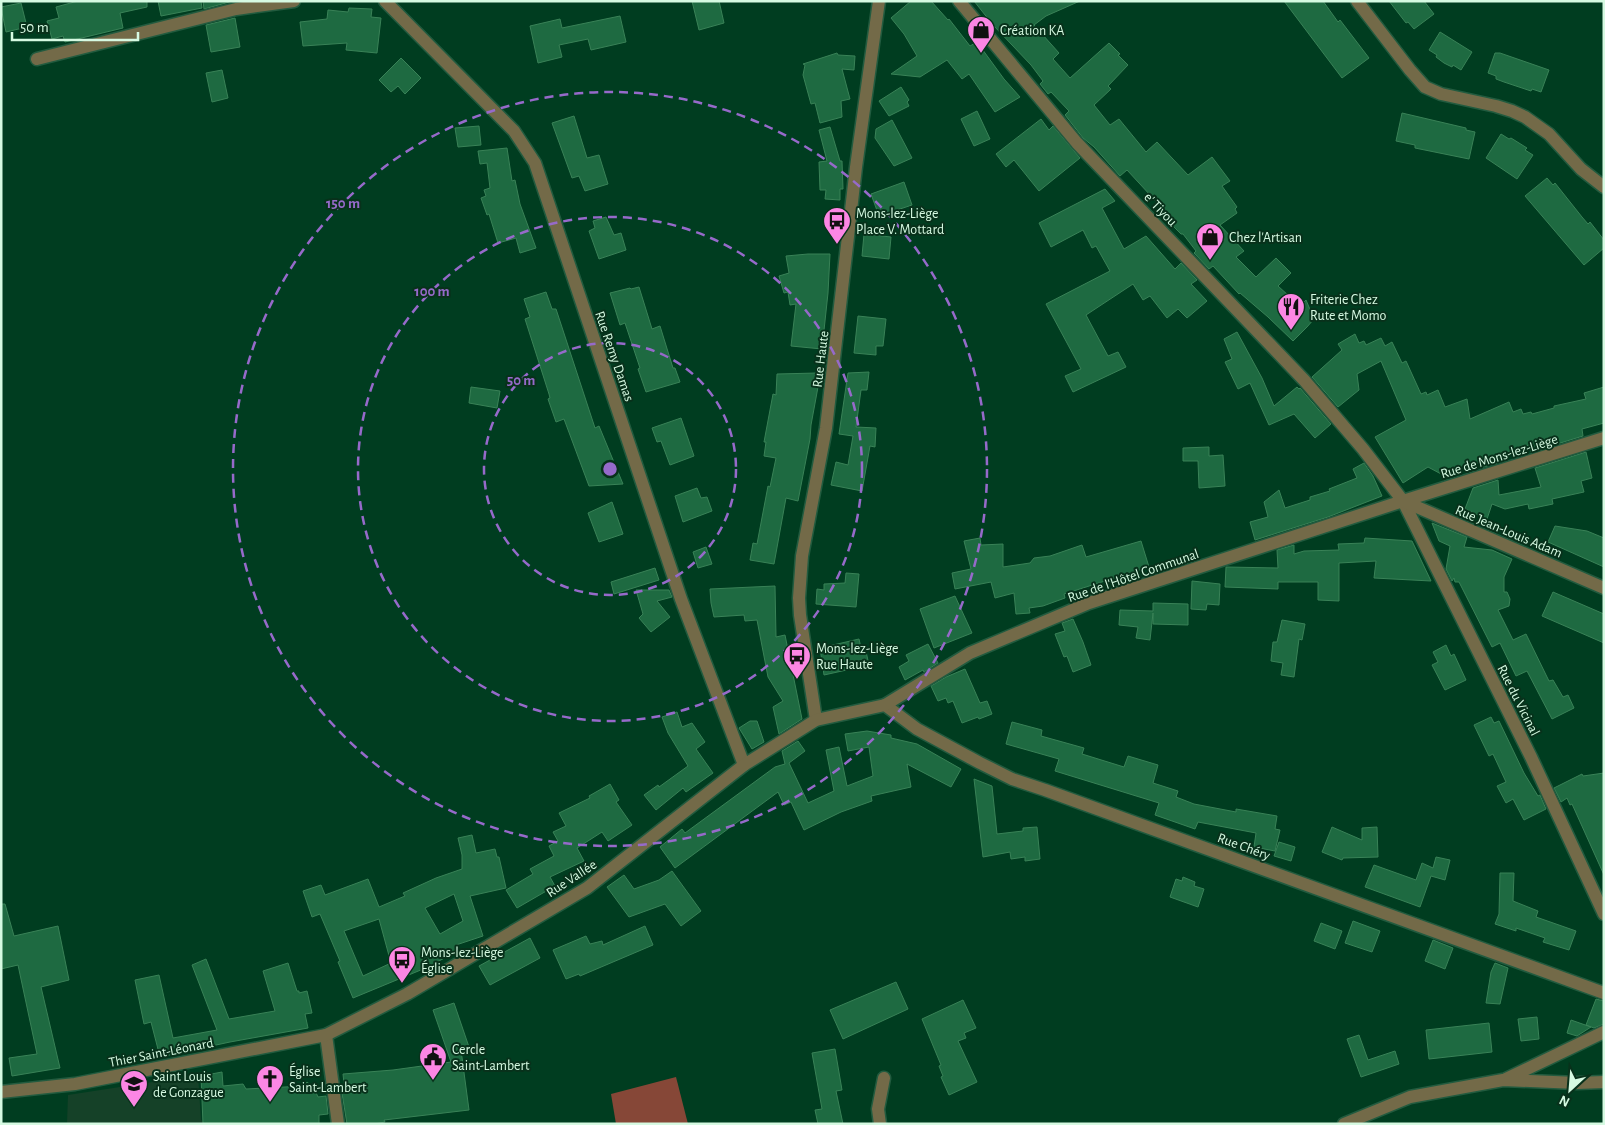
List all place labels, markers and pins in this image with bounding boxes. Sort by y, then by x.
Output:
shop icon: Création KA [966,15,996,54]
place label: Création KA [1000,24,1064,38]
bus stop icon: Mons-lez-Liège Place V. Mottard [822,206,852,245]
place label: Mons-lez-Liège Place V. Mottard [856,207,944,237]
shop icon: Chez l'Artisan [1195,222,1225,261]
place label: Chez l'Artisan [1229,231,1302,245]
restaurant icon: Friterie Chez Rute et Momo [1276,292,1306,331]
place label: Friterie Chez Rute et Momo [1310,293,1387,323]
centre of rings [601,460,619,478]
bus stop icon: Mons-lez-Liège Rue Haute [782,641,812,680]
place label: Mons-lez-Liège Rue Haute [816,642,899,672]
bus stop icon: Mons-lez-Liège Église [387,945,417,984]
place label: Mons-lez-Liège Église [421,946,504,976]
public building icon: Cercle Saint-Lambert [418,1042,448,1081]
place label: Cercle Saint-Lambert [452,1043,530,1073]
place label: Église Saint-Lambert [289,1062,367,1095]
church icon: Église Saint-Lambert [255,1064,285,1103]
school or university icon: Saint Louis de Gonzague [119,1069,149,1108]
place label: Saint Louis de Gonzague [153,1070,224,1100]

